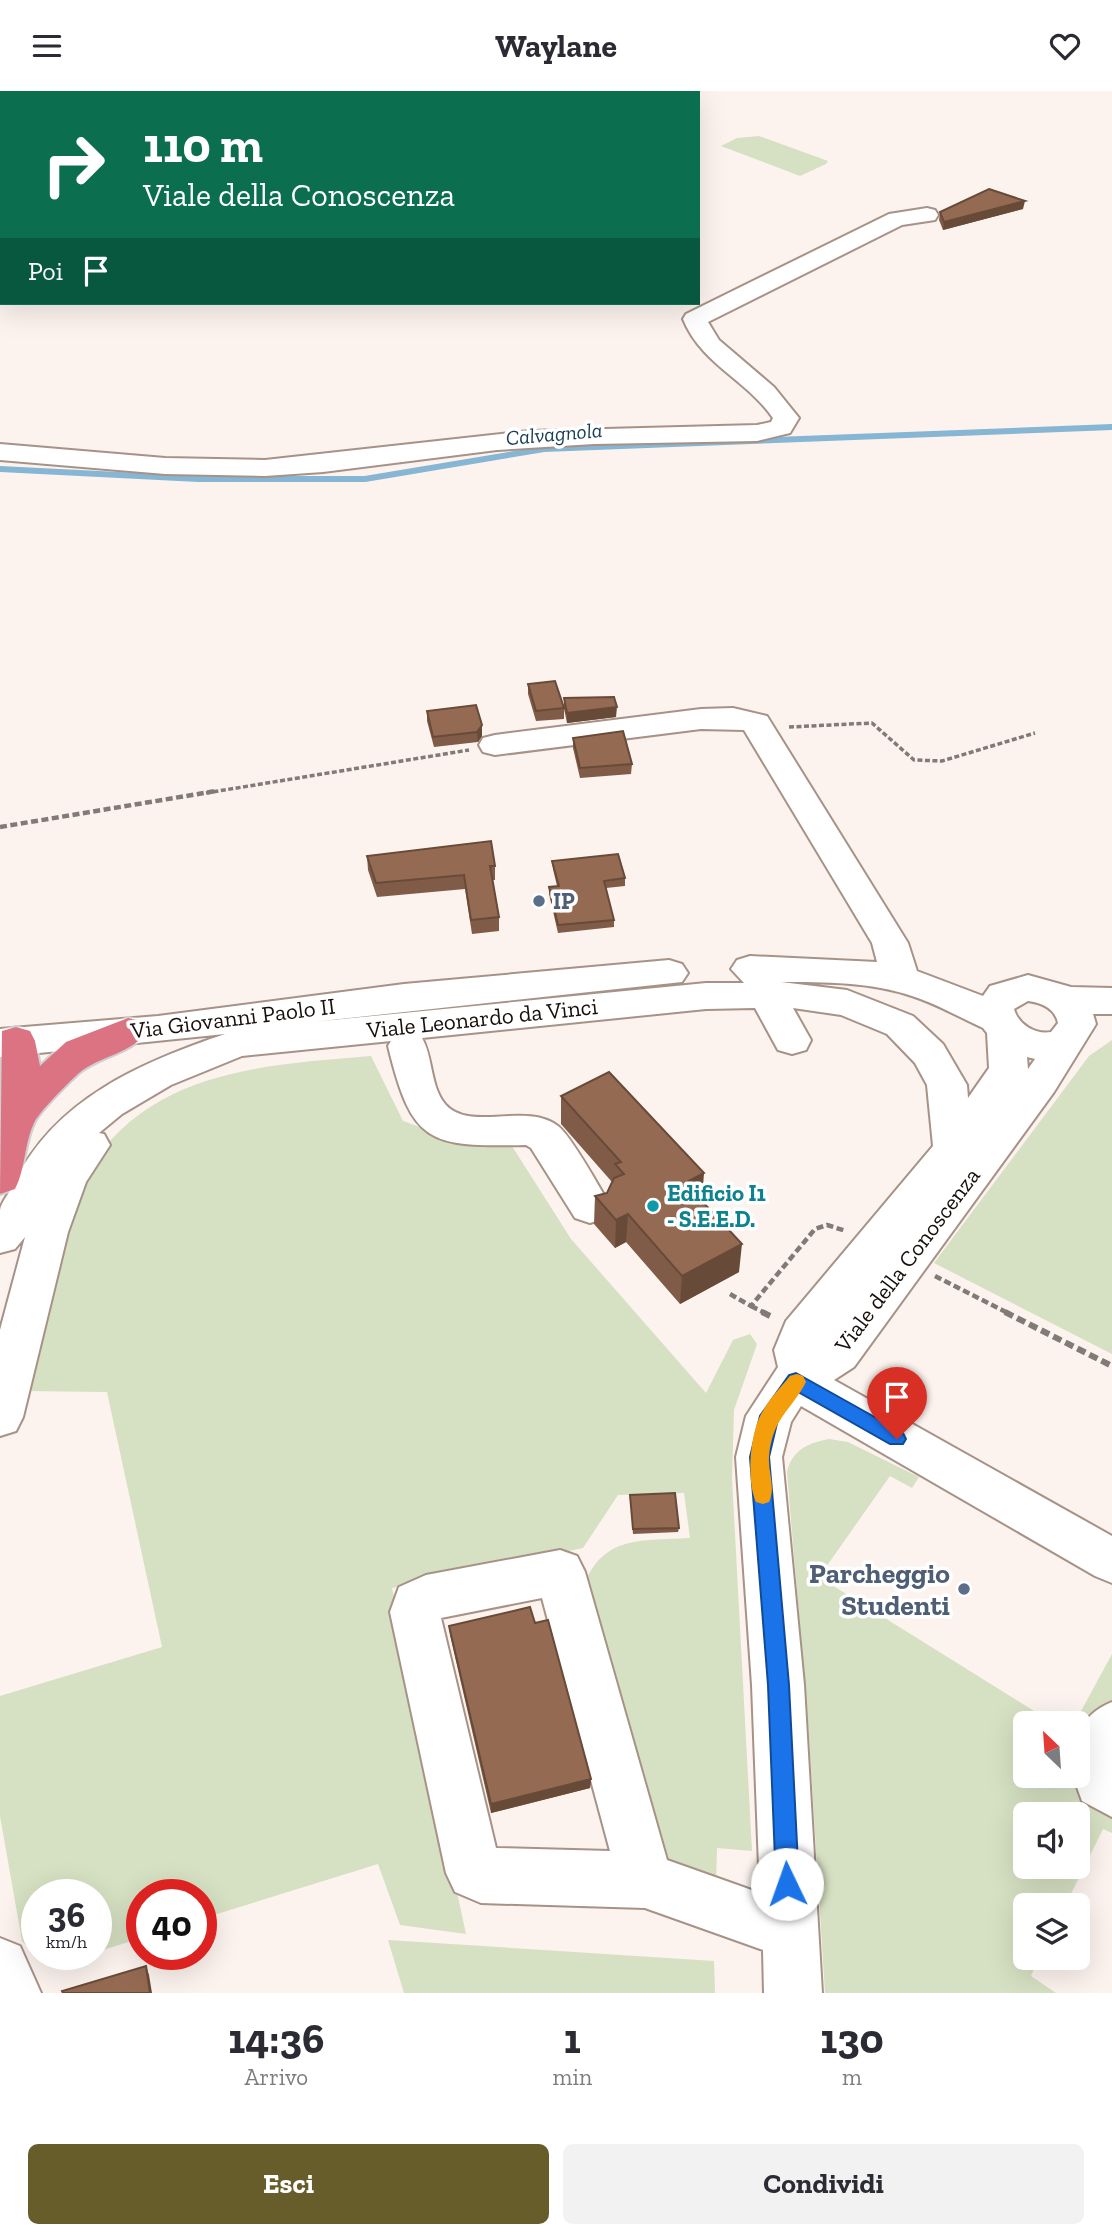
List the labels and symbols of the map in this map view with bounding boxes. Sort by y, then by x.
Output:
water label: Calvagnola [505,417,603,450]
place label: IP [553,887,575,915]
marker: IP [531,893,547,909]
street label: Via Giovanni Paolo II [128,992,337,1045]
street label: Viale Leonardo da Vinci [364,992,599,1044]
street label: Viale della Conoscenza [828,1162,986,1359]
place label: Edificio I1 - S.E.E.D. [667,1179,766,1233]
marker: Edificio I1 - S.E.E.D. [645,1198,661,1214]
pin [867,1367,927,1439]
place label: Parcheggio Studenti [809,1557,950,1622]
marker: Parcheggio Studenti [956,1581,972,1597]
north arrow [1013,1711,1090,1789]
position arrow [750,1847,824,1921]
speed limit sign: 40 [126,1879,217,1970]

